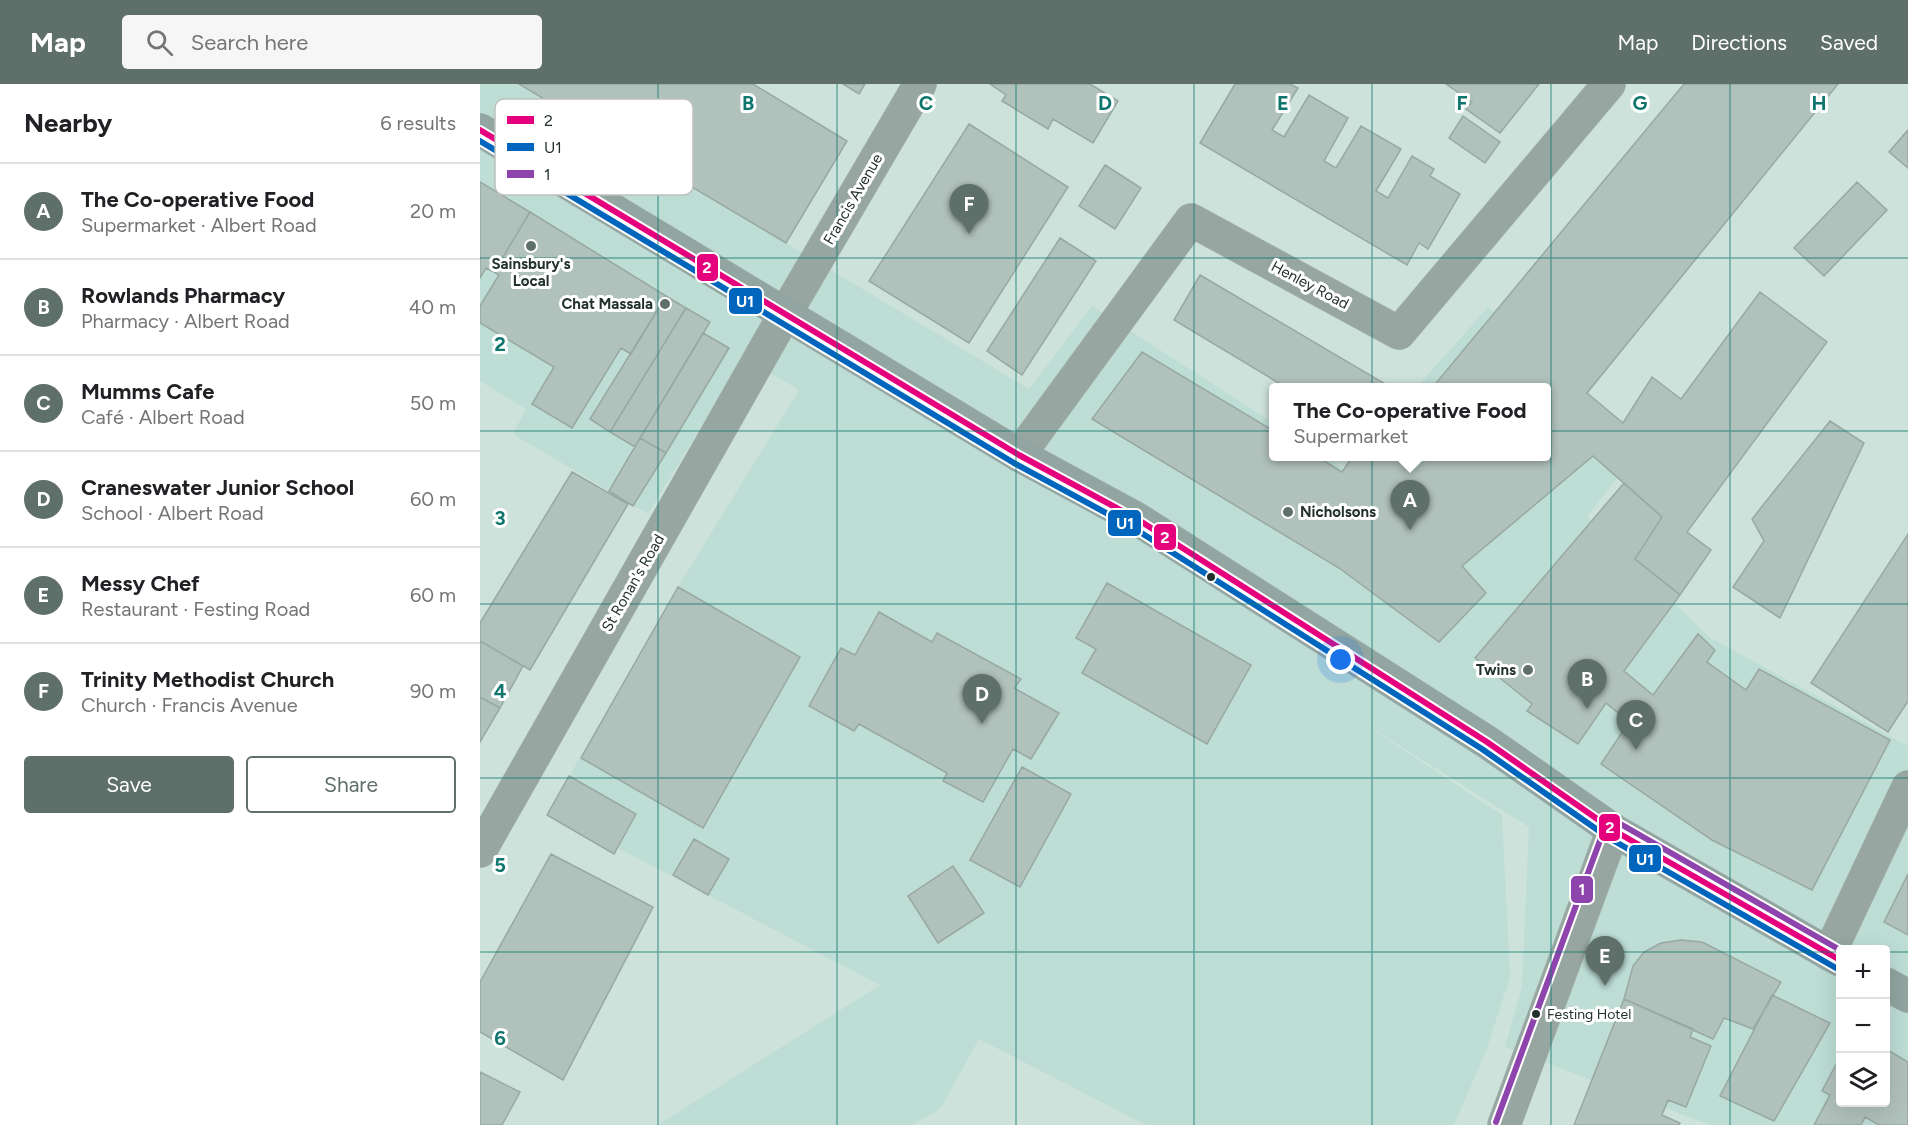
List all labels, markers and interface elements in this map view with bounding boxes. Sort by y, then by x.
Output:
search box [122,15,542,69]
text: Map [30,25,86,59]
icon: search [143,26,176,59]
text: Search here [191,29,308,56]
text: Map [1617,30,1658,55]
text: Directions [1691,30,1787,55]
text: Saved [1820,30,1878,55]
text: B [742,91,754,115]
text: C [919,91,933,115]
text: D [1098,91,1112,115]
text: E [1277,91,1289,115]
text: F [1456,91,1468,115]
text: G [1633,91,1648,115]
text: H [1812,91,1827,115]
legend [495,99,693,195]
text: Nearby [24,107,112,139]
text: 6 results [380,111,456,135]
text: 2 [544,111,553,130]
text: U1 [544,138,562,157]
street label: Francis Avenue [820,150,886,248]
text: 1 [544,165,551,184]
pin: F [950,184,988,234]
text: The Co-operative Food [81,186,314,213]
text: A [36,199,51,223]
text: 20 m [410,199,456,223]
text: Supermarket · Albert Road [81,213,317,237]
marker: Sainsbury's Local [524,239,538,253]
line badge: 2 [696,253,719,282]
place label: Sainsbury's Local [492,255,571,290]
street label: Henley Road [1268,257,1352,313]
text: 2 [702,258,712,277]
text: Rowlands Pharmacy [81,282,285,309]
line badge: U1 [728,287,763,315]
text: U1 [736,292,754,311]
text: B [37,295,50,319]
text: 40 m [409,295,456,319]
place label: Chat Massala [561,295,653,313]
marker: Chat Massala [658,297,672,311]
text: Pharmacy · Albert Road [81,309,290,333]
text: 2 [494,332,506,356]
text: Mumms Cafe [81,378,214,405]
popup [1269,383,1551,461]
text: C [36,391,51,415]
text: 50 m [410,391,456,415]
text: The Co-operative Food [1293,397,1527,424]
text: Café · Albert Road [81,405,245,429]
text: Supermarket [1293,424,1408,448]
text: Craneswater Junior School [81,474,354,501]
pin: A [1390,480,1430,530]
text: D [37,487,51,511]
text: 60 m [410,487,456,511]
text: School · Albert Road [81,501,264,525]
place label: Nicholsons [1300,503,1376,521]
marker: Nicholsons [1281,505,1295,519]
text: 3 [494,506,506,530]
line badge: U1 [1107,509,1142,537]
text: U1 [1116,514,1134,533]
line badge: 2 [1153,523,1177,551]
text: 2 [1160,528,1170,547]
street label: St Ronan's Road [598,531,668,635]
text: Messy Chef [81,570,200,597]
unlabelled marker [1205,571,1217,583]
text: E [38,583,49,607]
text: 60 m [410,583,456,607]
text: Restaurant · Festing Road [81,597,310,621]
your location [1326,645,1355,674]
pin: B [1568,660,1606,709]
place label: Twins [1476,661,1516,679]
marker: Twins [1521,663,1535,677]
text: Trinity Methodist Church [81,666,334,693]
pin: D [962,674,1002,724]
text: F [38,679,49,703]
text: 90 m [410,679,456,703]
text: 4 [494,679,507,703]
text: Church · Francis Avenue [81,693,298,717]
pin: C [1616,700,1656,750]
button: Save [24,756,234,813]
button: Share [246,756,456,813]
line badge: 2 [1598,813,1621,842]
text: 2 [1605,818,1615,837]
line badge: U1 [1628,844,1662,873]
text: U1 [1636,850,1654,869]
text: 5 [494,853,506,877]
line badge: 1 [1570,875,1594,904]
text: 1 [1579,880,1585,899]
pin: E [1586,936,1624,986]
map controls [1836,945,1890,1107]
button: + [1836,945,1890,999]
button: − [1836,999,1890,1053]
place label: Festing Hotel [1547,1006,1631,1023]
marker: Festing Hotel [1530,1008,1542,1020]
text: 6 [494,1026,506,1050]
button: layers [1836,1053,1890,1107]

